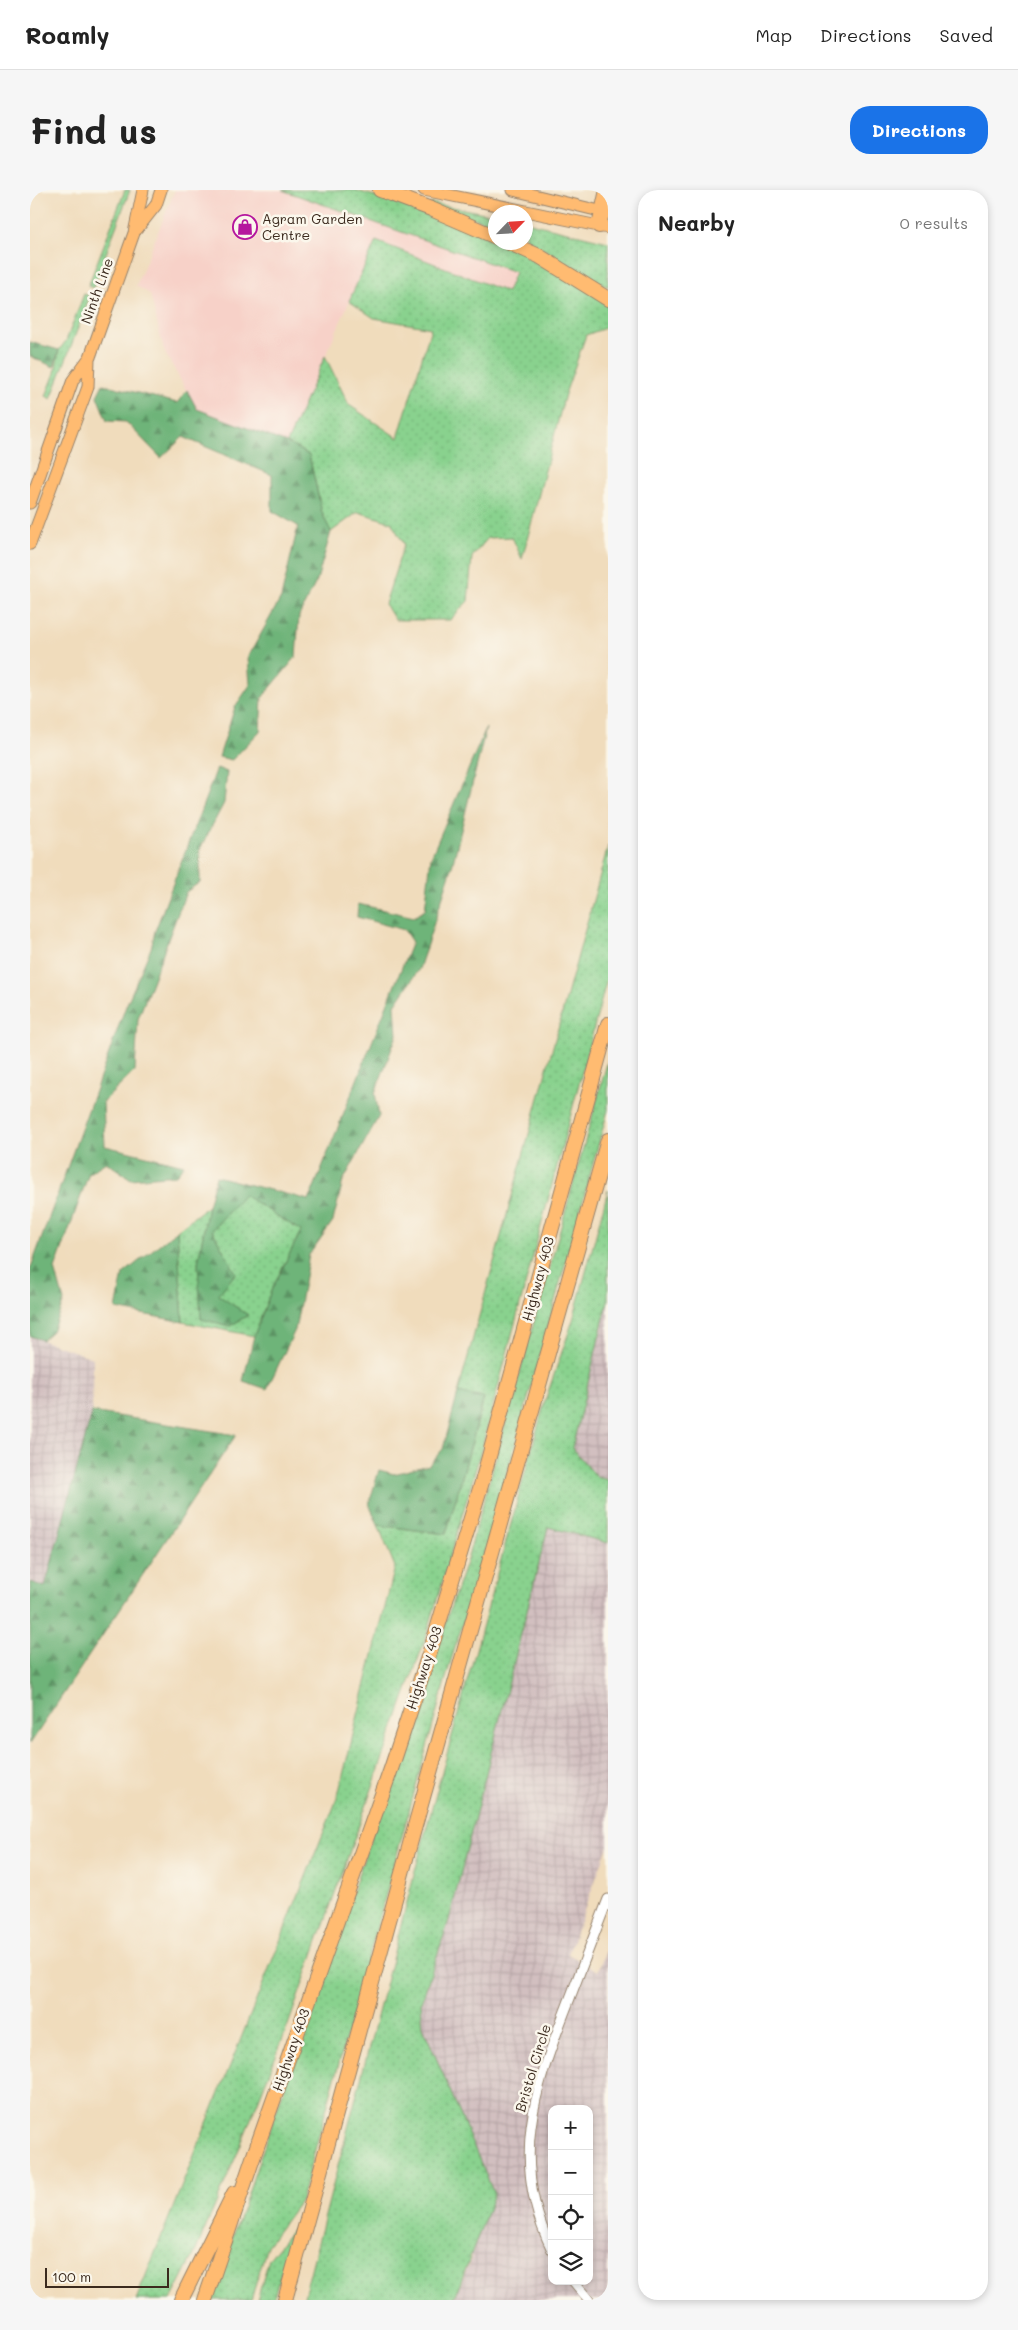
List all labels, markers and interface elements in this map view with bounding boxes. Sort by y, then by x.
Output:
text: Roamly [25,19,109,50]
text: Map [755,23,792,47]
text: Directions [820,23,912,47]
text: Saved [940,23,993,47]
button: Directions [850,106,988,154]
text: Find us [30,107,157,153]
north arrow [488,205,533,250]
place label: Agram Garden Centre [262,209,363,244]
text: Nearby [658,209,735,236]
text: 0 results [900,212,968,233]
shop icon: Agram Garden Centre [232,214,258,240]
street label: Ninth Line [76,255,117,326]
street label: Highway 403 [517,1235,558,1323]
street label: Highway 403 [401,1624,446,1712]
street label: Highway 403 [267,2006,314,2094]
street label: Bristol Circle [510,2022,555,2114]
map controls [548,2105,593,2285]
button: + [548,2105,593,2150]
button: − [548,2150,593,2195]
button: locate [548,2195,593,2240]
button: layers [548,2240,593,2285]
scale bar [45,2265,169,2288]
text: 100 m [52,2267,91,2286]

